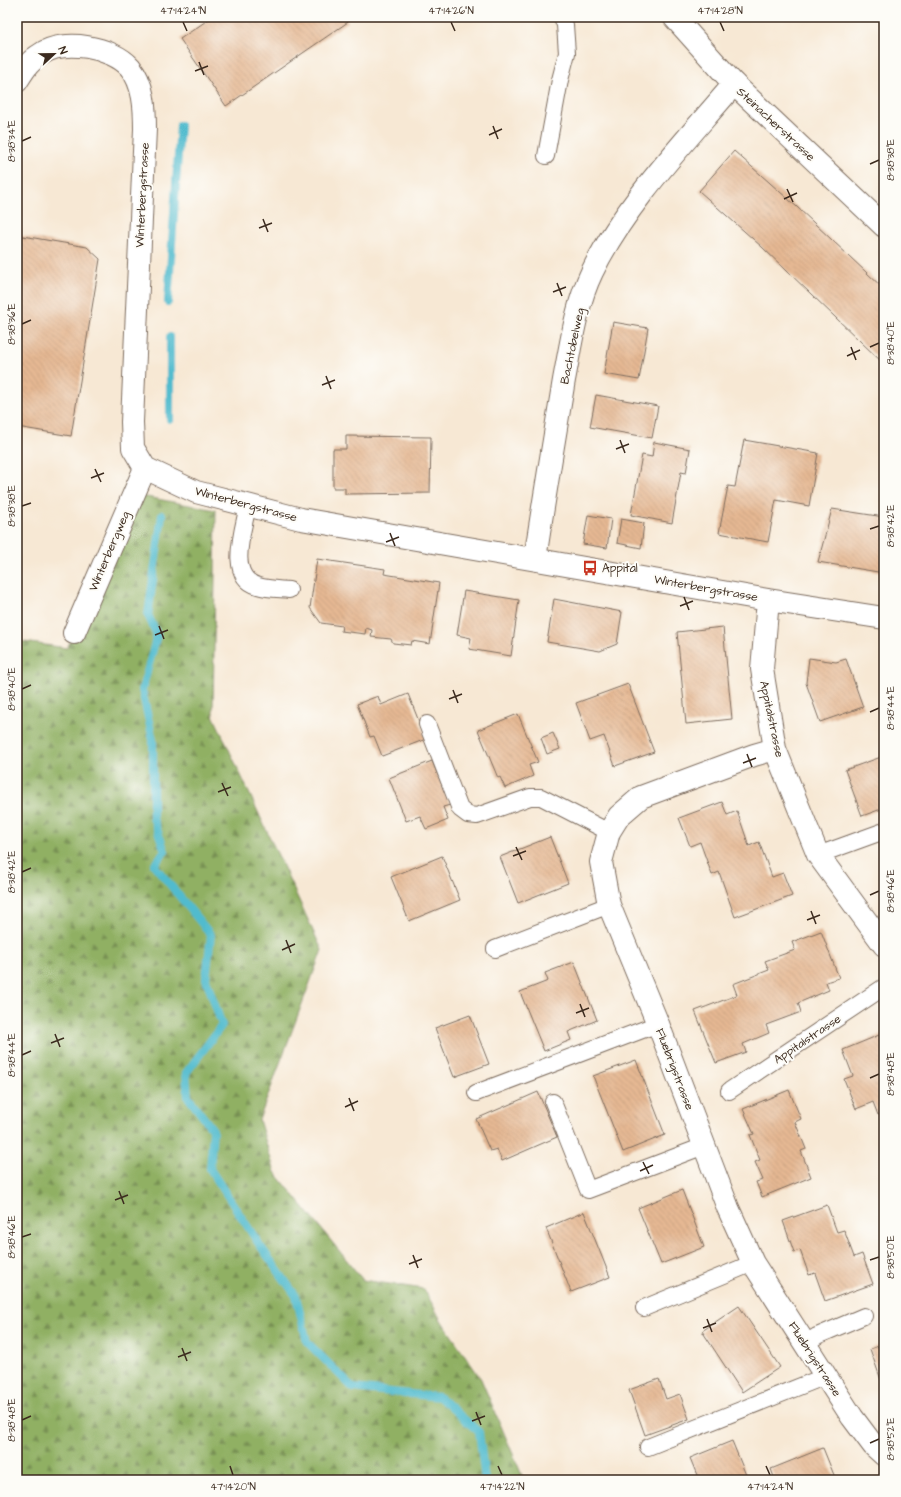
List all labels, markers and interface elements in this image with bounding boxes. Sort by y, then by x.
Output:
text: 47°14'24"N [160,4,206,18]
text: 47°14'26"N [428,4,474,18]
text: 47°14'28"N [697,4,743,18]
north arrow [34,34,74,74]
text: N [55,44,71,57]
street label: Steinacherstrasse [733,83,819,166]
text: 8°38'34"E [5,120,19,162]
text: 8°38'38"E [884,139,898,181]
street label: Winterbergstrasse [131,142,155,248]
text: 8°38'36"E [5,303,19,345]
street label: Bachtobelweg [556,307,590,386]
text: 8°38'40"E [884,321,898,365]
street label: Winterbergstrasse [193,483,299,527]
text: 8°38'38"E [5,485,19,527]
text: 8°38'42"E [884,505,898,547]
street label: Winterbergweg [85,509,135,594]
bus stop icon: Appital [581,559,599,577]
place label: Appital [602,560,638,577]
street label: Winterbergstrasse [652,571,760,607]
text: 8°38'40"E [5,667,19,711]
street label: Appitalstrasse [755,679,788,759]
text: 8°38'44"E [884,686,898,730]
text: 8°38'42"E [5,851,19,893]
text: 8°38'46"E [884,869,898,913]
street label: Appitalstrasse [770,1010,845,1068]
street label: Fluebrigstrasse [650,1026,698,1113]
text: 8°38'44"E [5,1033,19,1077]
text: 8°38'48"E [884,1052,898,1096]
text: 8°38'46"E [5,1215,19,1259]
text: 8°38'50"E [884,1235,898,1279]
street label: Fluebrigstrasse [783,1318,845,1401]
text: 8°38'48"E [5,1398,19,1442]
text: 8°38'52"E [884,1417,898,1460]
text: 47°14'20"N [210,1480,256,1494]
text: 47°14'22"N [480,1480,524,1494]
text: 47°14'24"N [747,1480,793,1494]

